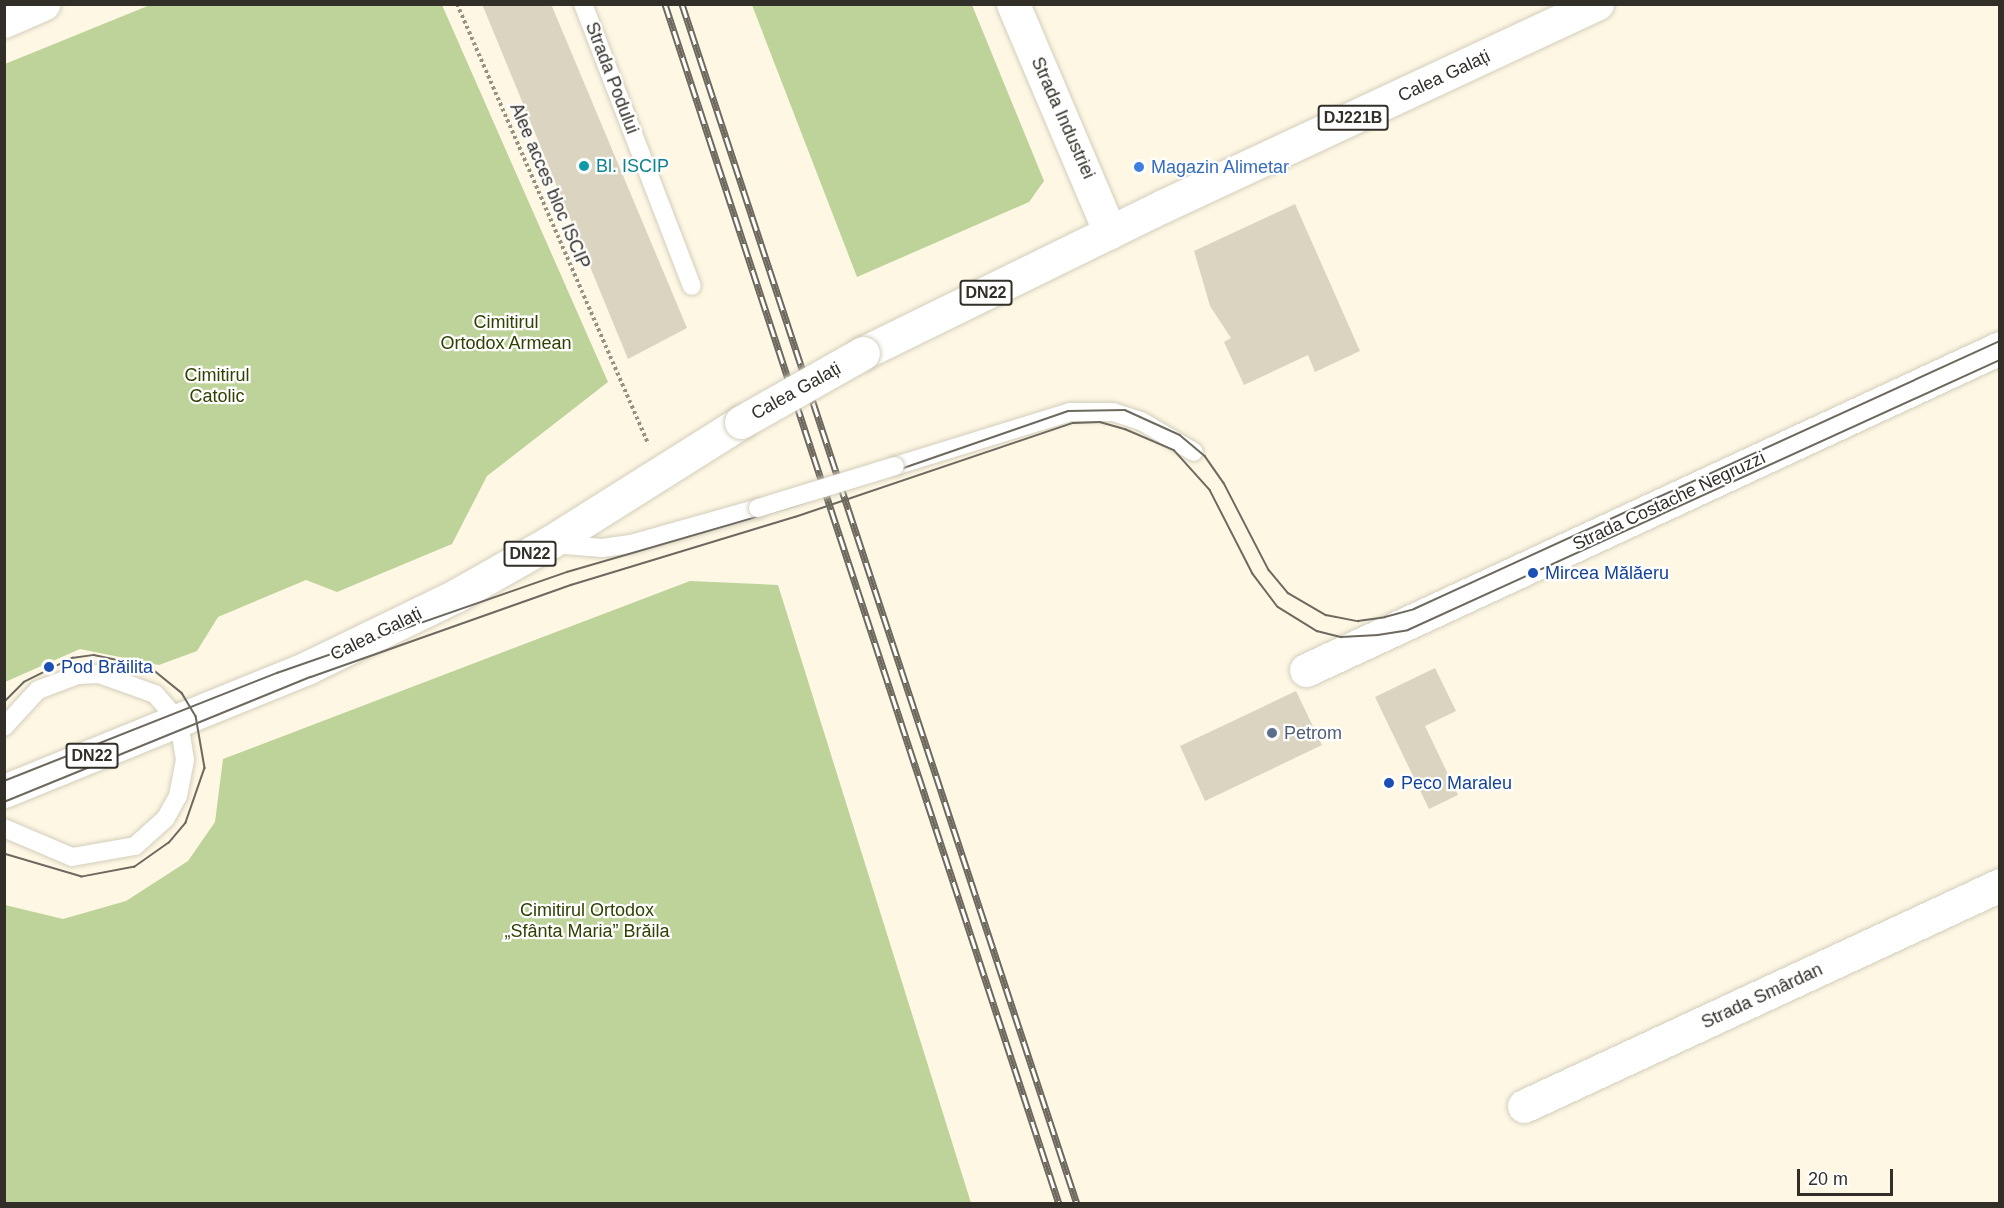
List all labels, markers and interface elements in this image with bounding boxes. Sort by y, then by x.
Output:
street label: Strada Podului [581,19,643,137]
street label: Calea Galați [1395,45,1493,107]
street label: Strada Industriei [1026,54,1100,182]
street label: Alee acces bloc ISCIP [505,100,595,272]
road number: DJ221B [1317,105,1389,131]
place label: Bl. ISCIP [596,155,669,177]
place label: Magazin Alimetar [1151,156,1290,178]
marker: Bl. ISCIP [577,159,591,173]
marker: Magazin Alimetar [1132,160,1146,174]
road number: DN22 [959,280,1013,306]
park label: Cimitirul Ortodox Armean [440,312,572,354]
street label: Calea Galați [747,358,845,424]
park label: Cimitirul Catolic [185,365,249,407]
street label: Strada Costache Negruzzi [1569,447,1769,555]
road number: DN22 [503,541,557,567]
place label: Mircea Mălăeru [1545,562,1669,584]
marker: Mircea Mălăeru [1526,566,1540,580]
street label: Calea Galați [327,603,425,665]
place label: Pod Brăilita [61,656,153,678]
marker: Pod Brăilita [42,660,56,674]
place label: Petrom [1284,722,1342,744]
marker: Petrom [1265,726,1279,740]
road number: DN22 [65,743,119,769]
place label: Peco Maraleu [1401,772,1512,794]
marker: Peco Maraleu [1382,776,1396,790]
park label: Cimitirul Ortodox „Sfânta Maria” Brăila [504,900,670,942]
street label: Strada Smârdan [1698,959,1826,1033]
scale bar [1800,1157,1896,1195]
text: 20 m [1808,1169,1848,1189]

